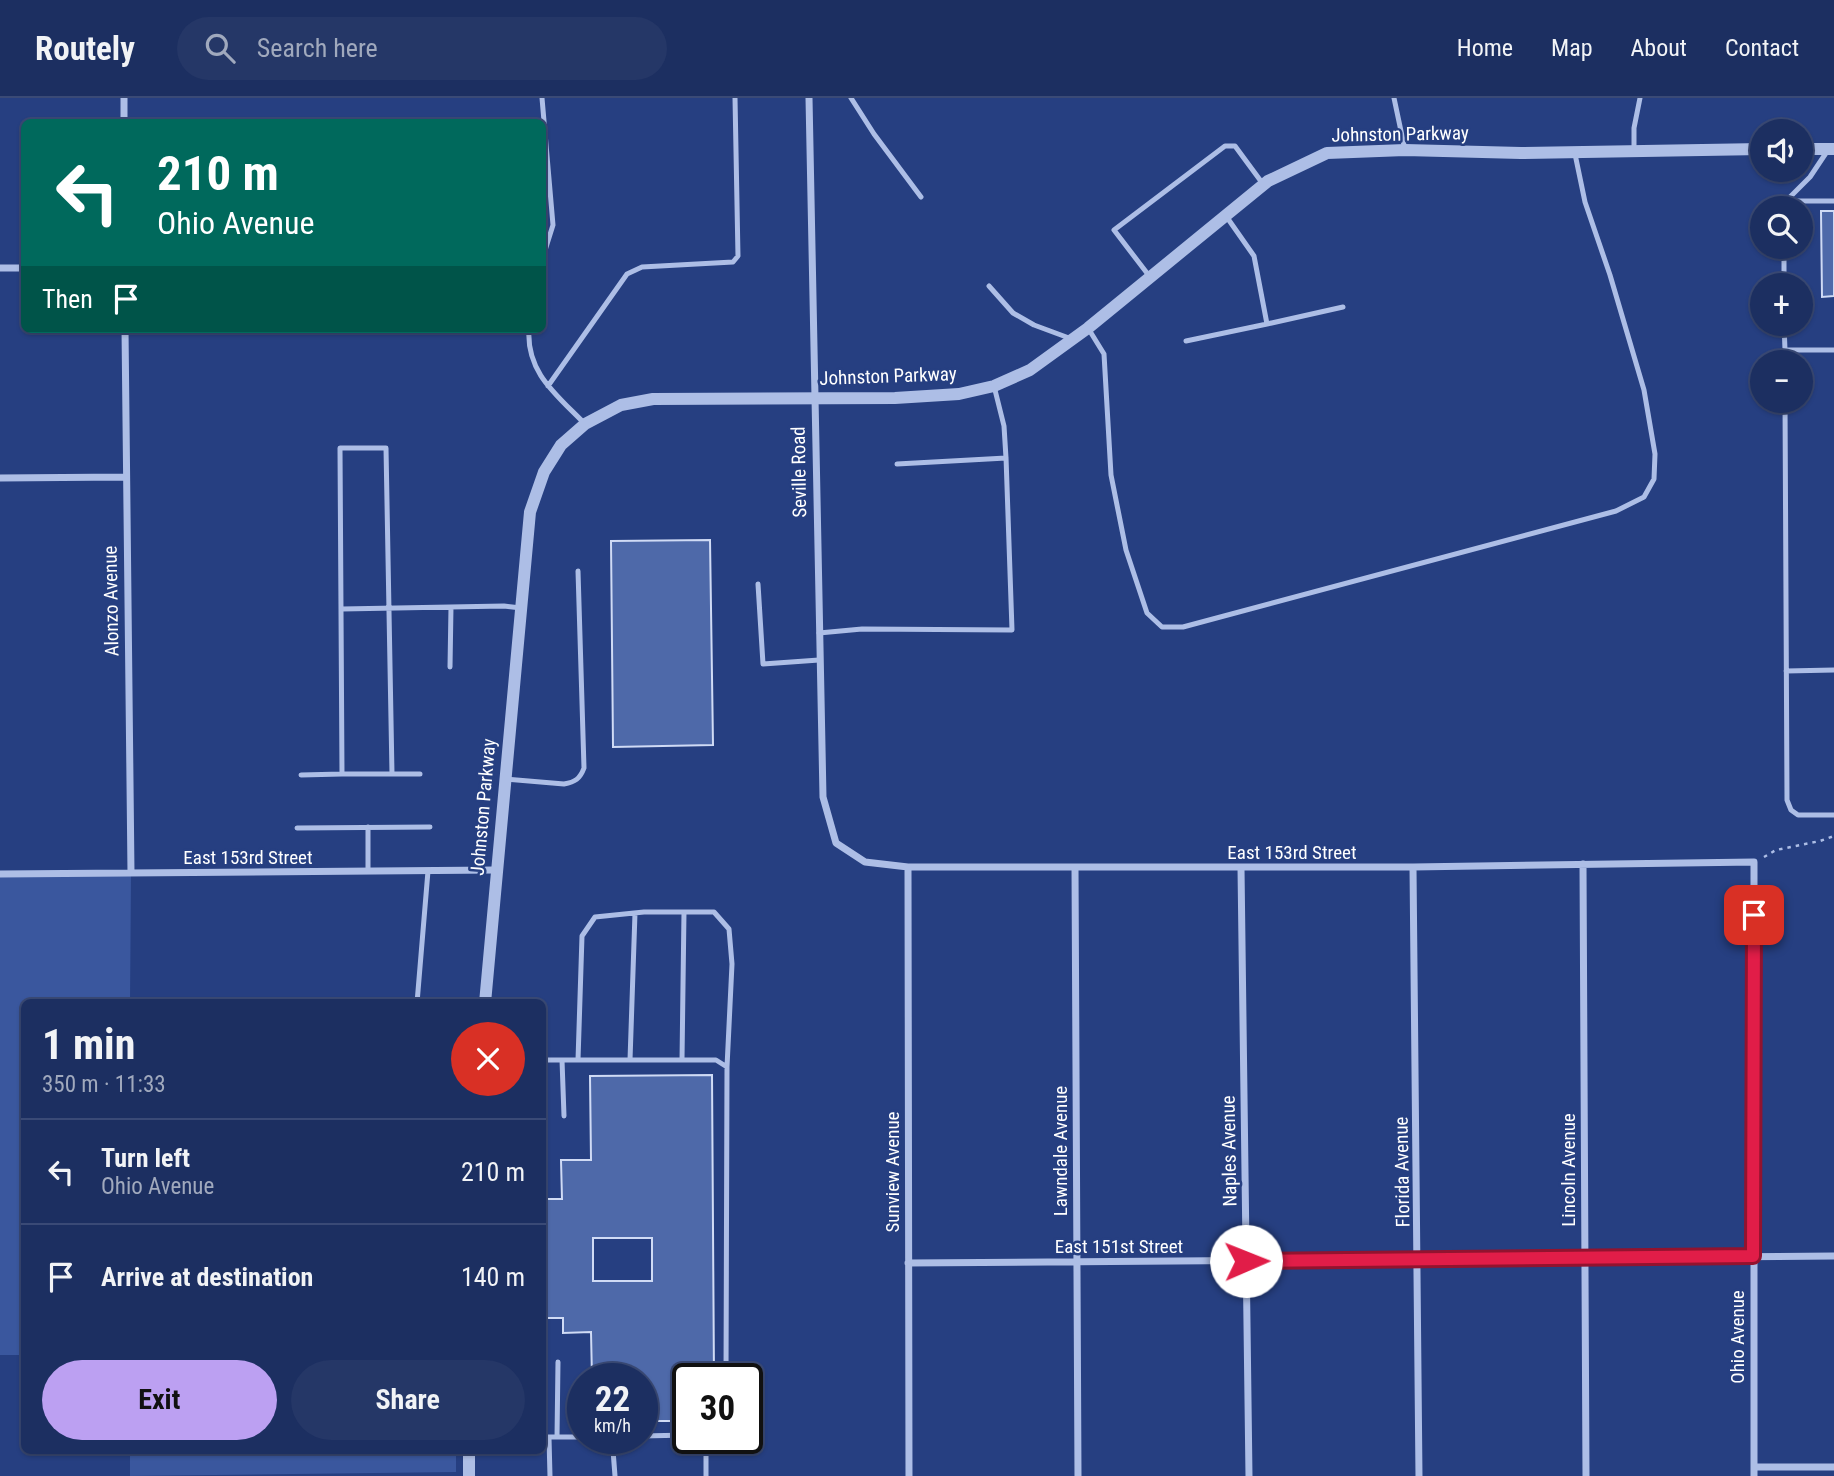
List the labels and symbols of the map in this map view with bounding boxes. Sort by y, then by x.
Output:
street label: Johnston Parkway [1331,121,1469,147]
street label: Johnston Parkway [819,362,957,390]
street label: Seville Road [787,426,811,518]
street label: Alonzo Avenue [99,545,123,657]
street label: Johnston Parkway [466,737,500,876]
street label: East 153rd Street [1227,841,1357,864]
street label: East 153rd Street [183,846,313,869]
pin [1724,885,1784,945]
street label: Lawndale Avenue [1049,1086,1072,1216]
street label: Naples Avenue [1217,1095,1241,1207]
street label: Sunview Avenue [881,1111,904,1233]
street label: Lincoln Avenue [1557,1113,1580,1227]
street label: Florida Avenue [1390,1116,1414,1228]
position arrow [1209,1224,1283,1298]
street label: East 151st Street [1055,1235,1183,1258]
street label: Ohio Avenue [1726,1290,1749,1384]
speed limit sign: 30 [672,1363,763,1454]

